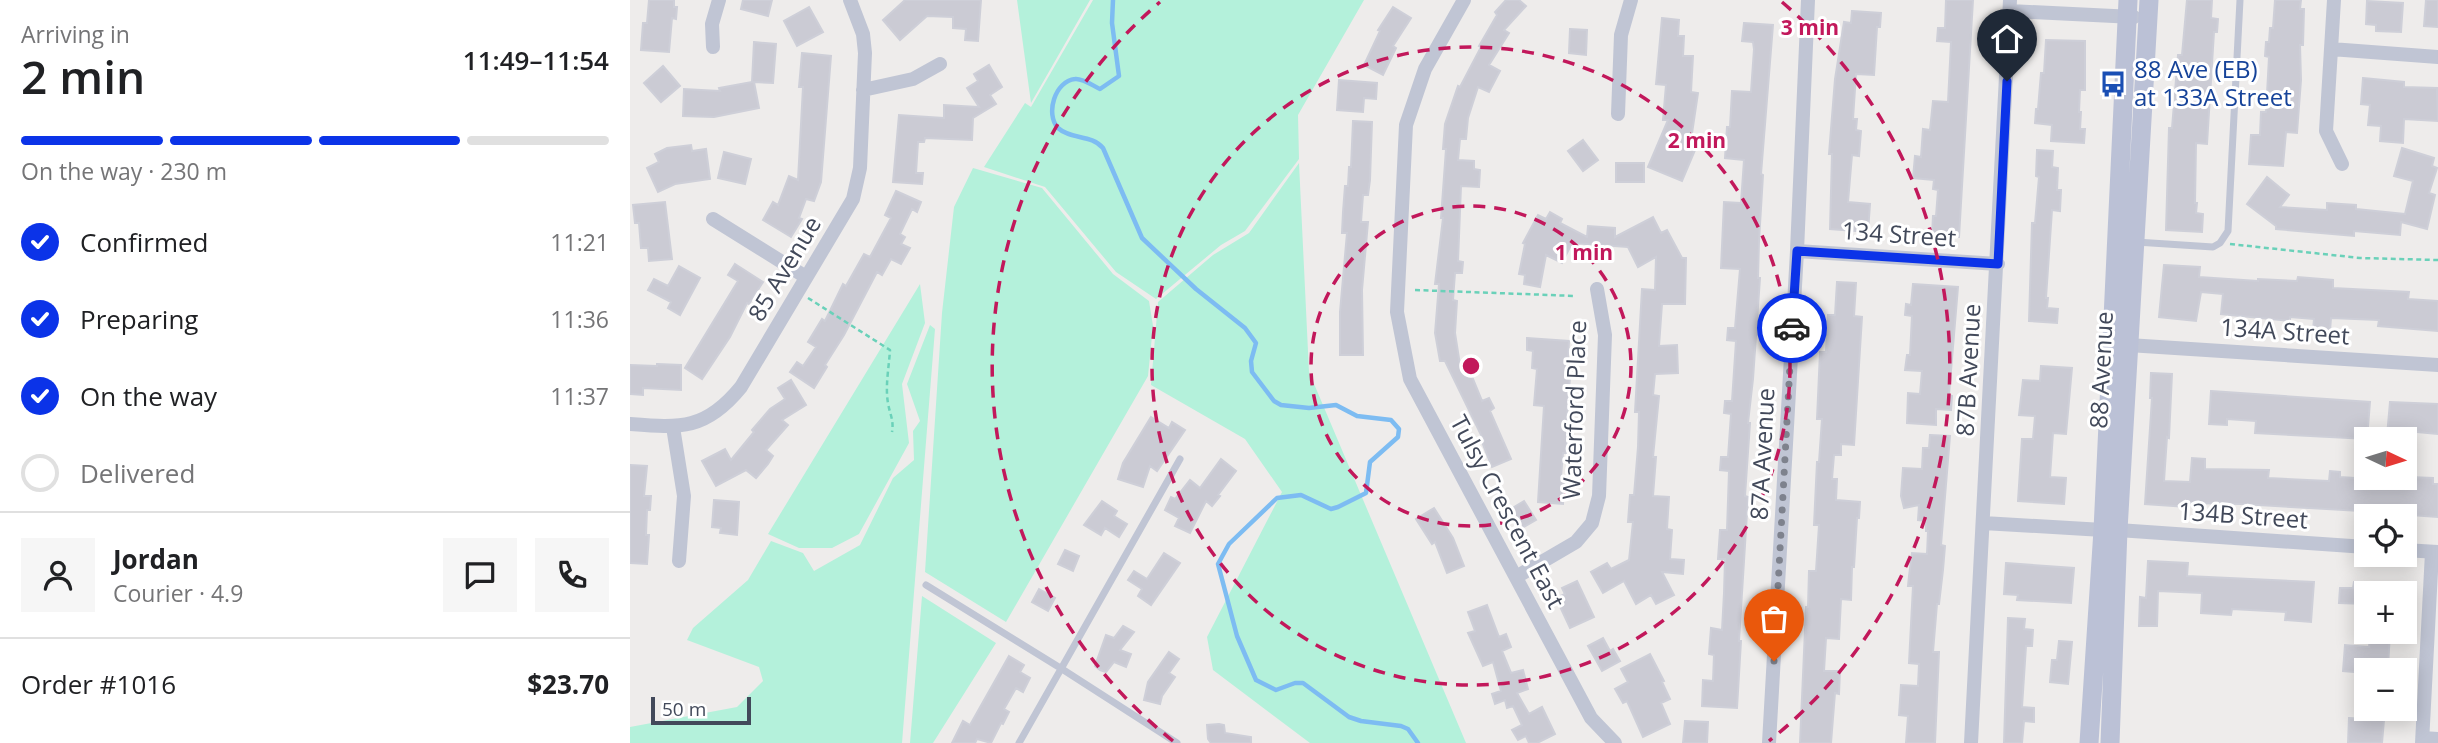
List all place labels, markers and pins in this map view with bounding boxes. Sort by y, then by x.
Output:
pin [1977,9,2037,81]
place label: 88 Ave (EB) at 133A Street [2134,52,2292,113]
bus stop icon: 88 Ave (EB) at 133A Street [2098,69,2128,99]
centre of rings [1459,354,1483,378]
pin [1744,589,1804,661]

